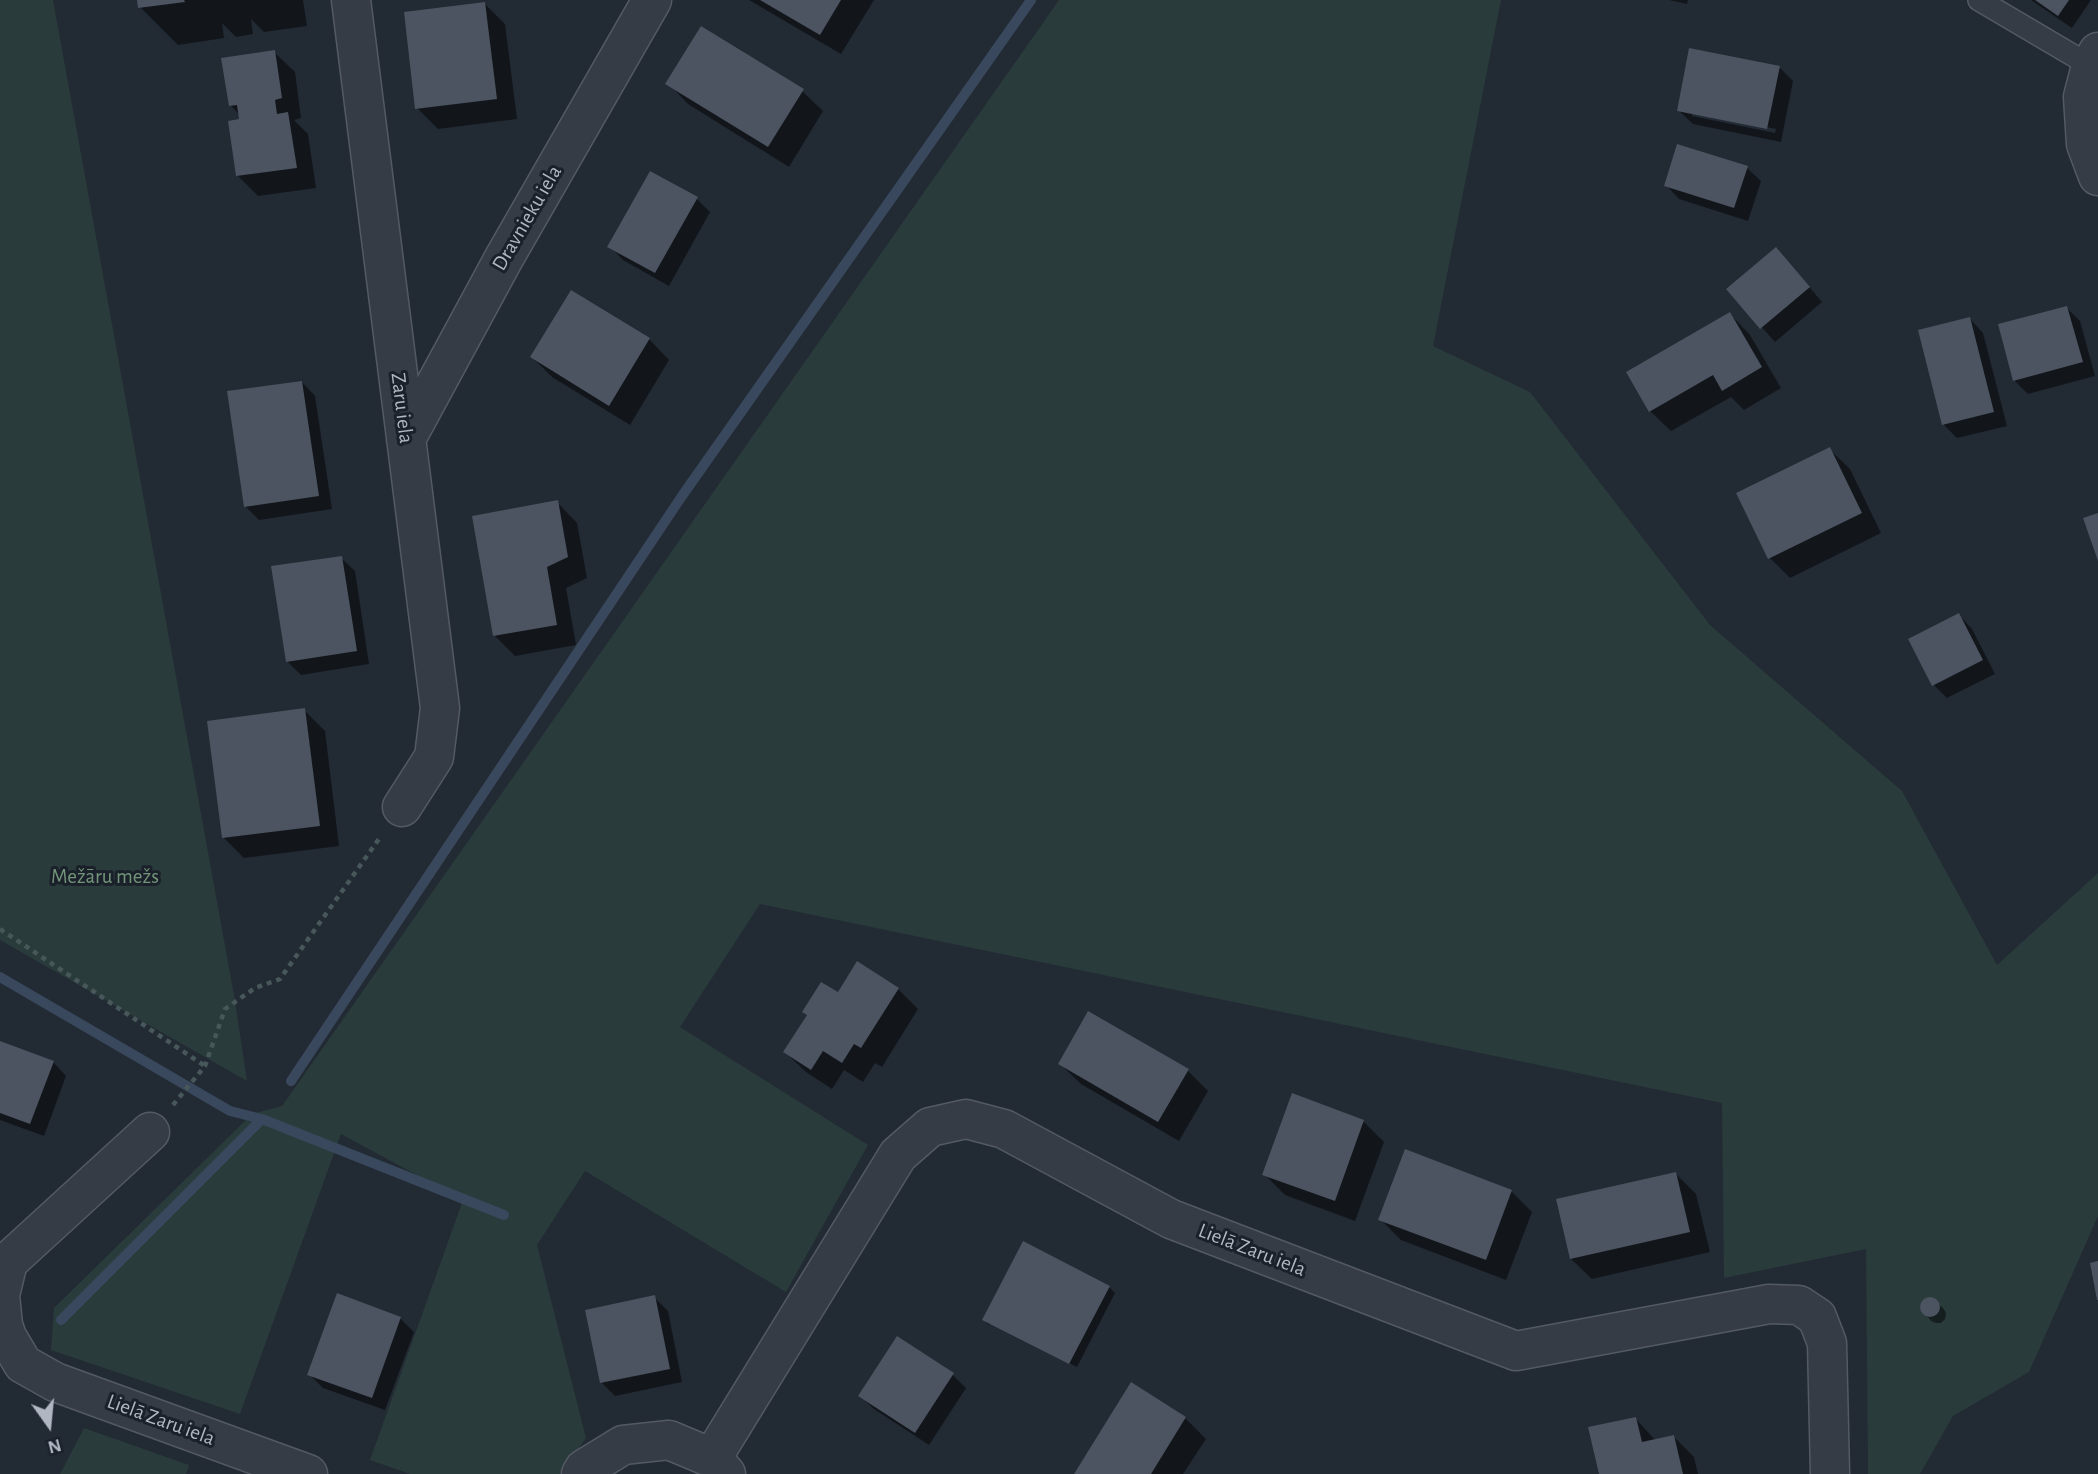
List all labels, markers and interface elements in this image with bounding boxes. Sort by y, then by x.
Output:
street label: Dravnieku iela [487,161,567,275]
street label: Zaru iela [385,371,419,445]
park label: Mežāru mežs [51,864,159,890]
street label: Lielā Zaru iela [1195,1218,1309,1282]
street label: Lielā Zaru iela [104,1389,218,1451]
north arrow [14,1390,84,1460]
text: N [46,1435,63,1457]

